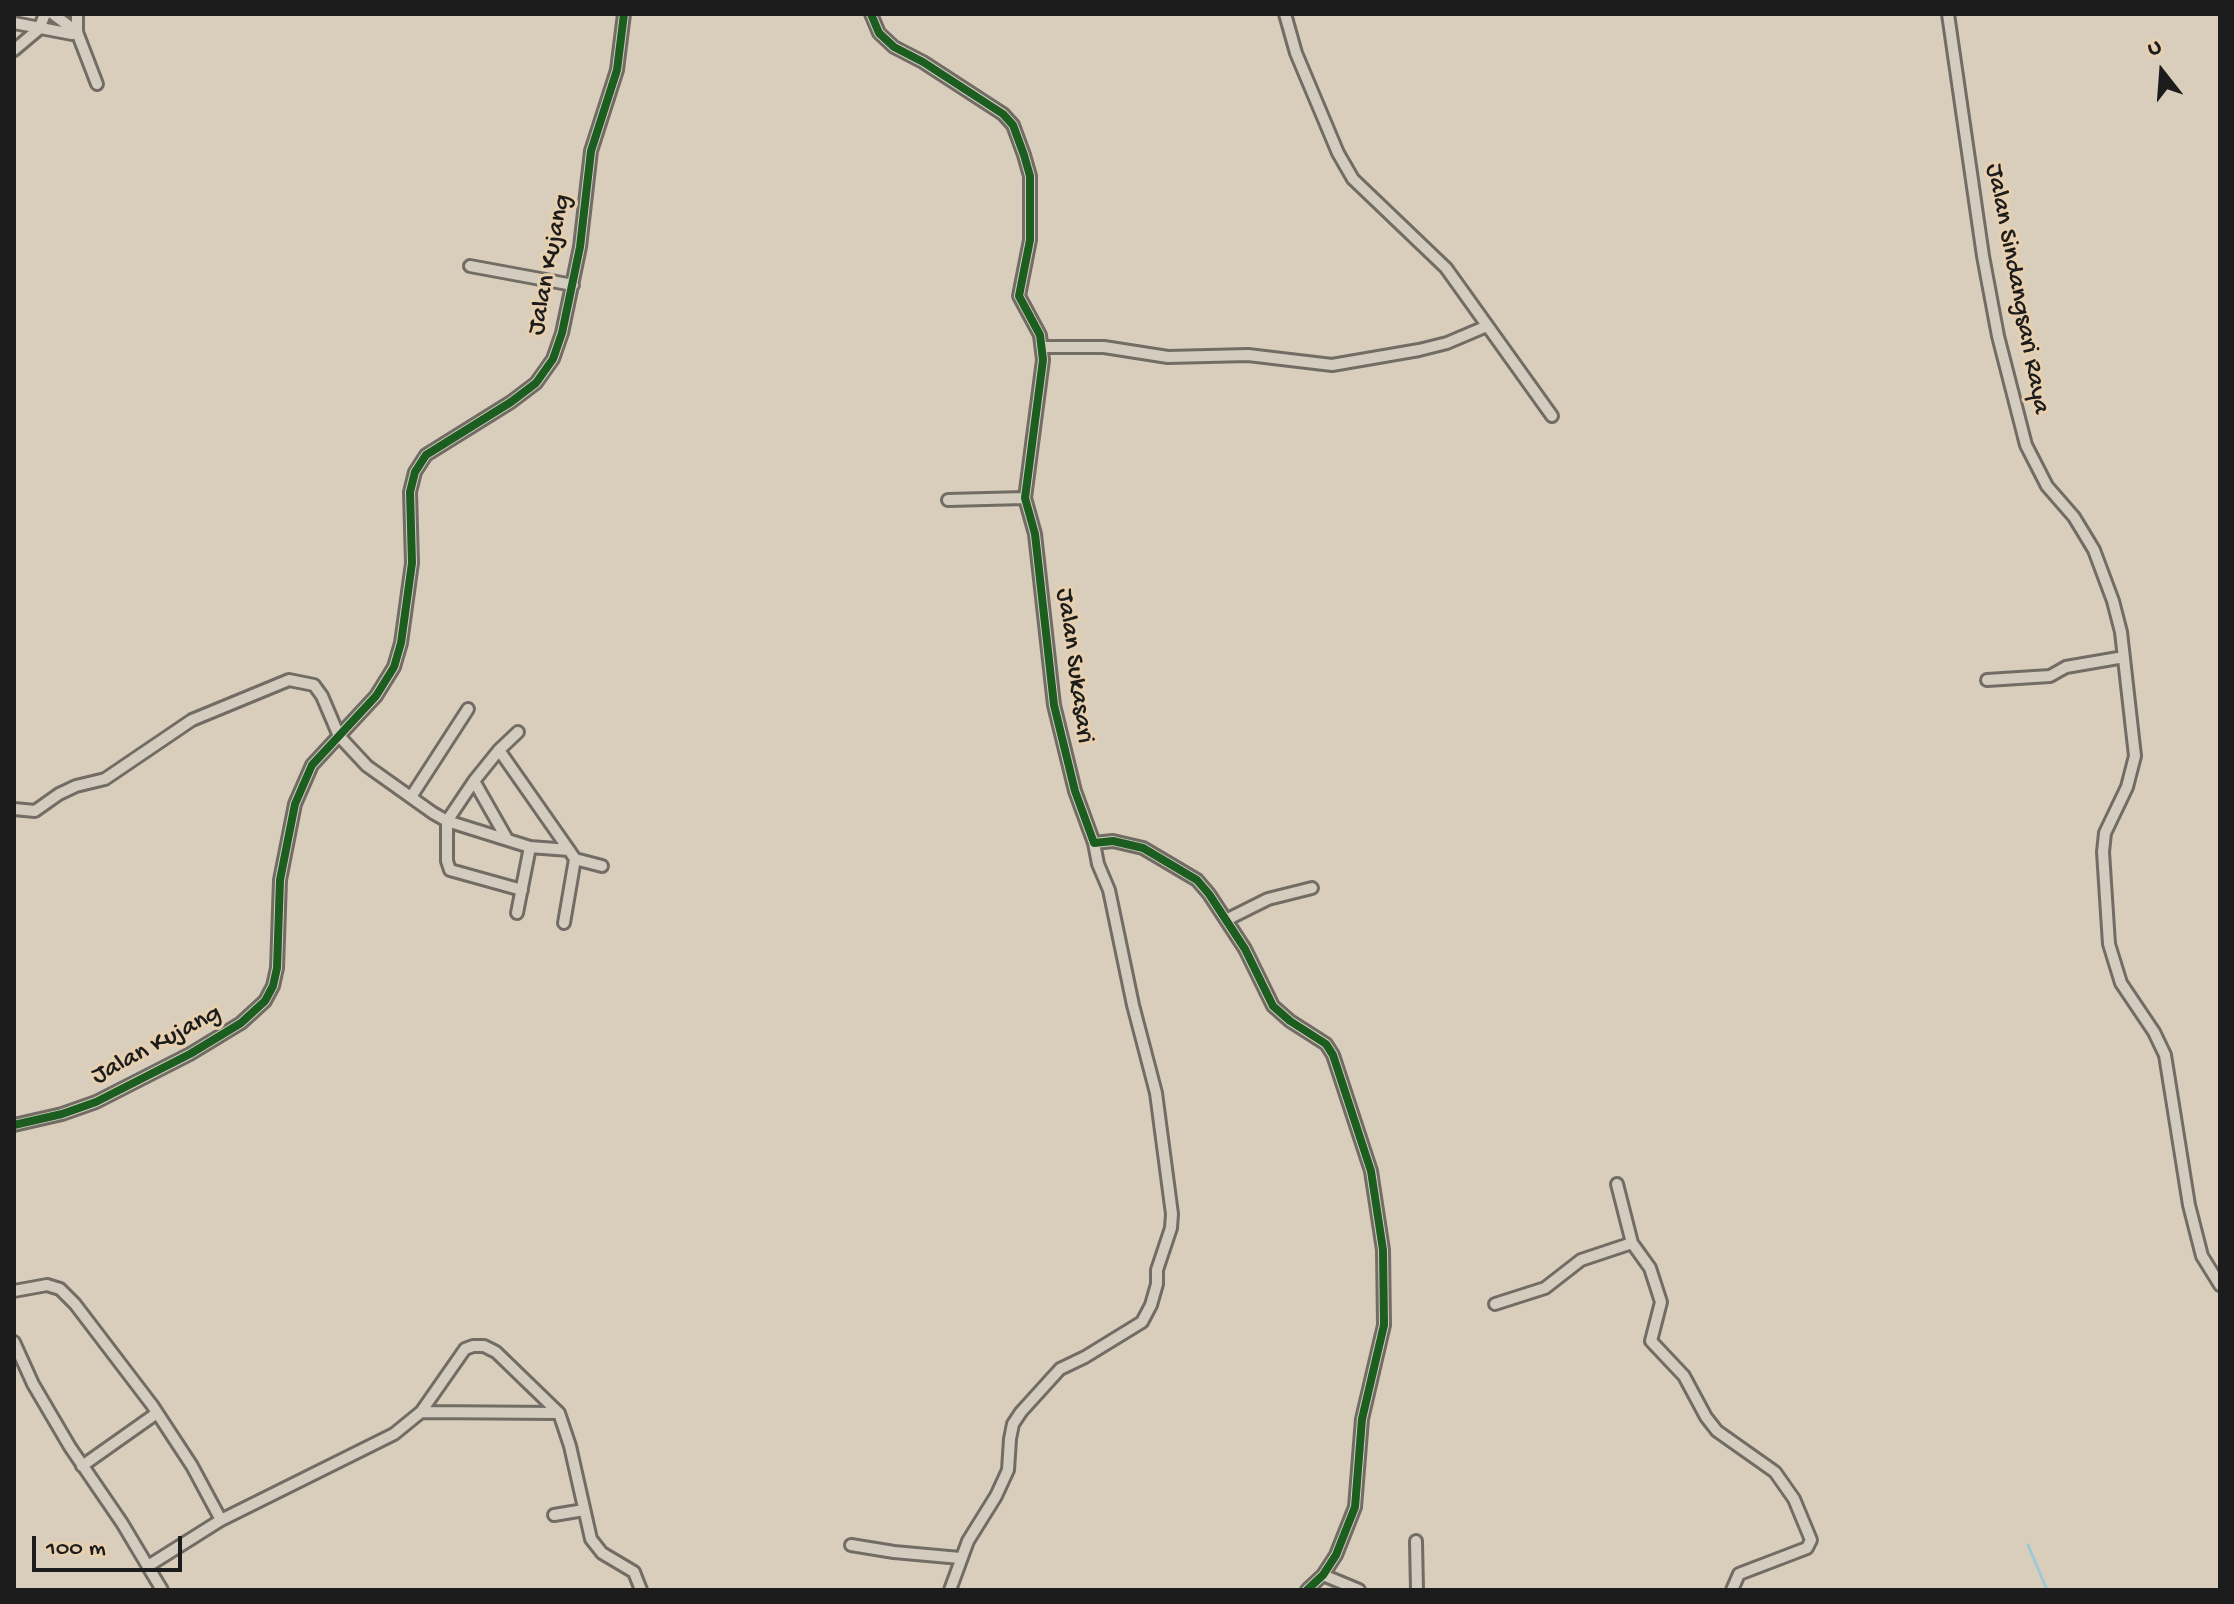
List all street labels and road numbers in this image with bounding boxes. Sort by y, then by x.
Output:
street label: Jalan Sindangsari Raya [1976,161,2056,417]
street label: Jalan Kujang [522,192,580,338]
street label: Jalan Sukasari [1047,587,1099,745]
street label: Jalan Kujang [87,999,227,1093]

